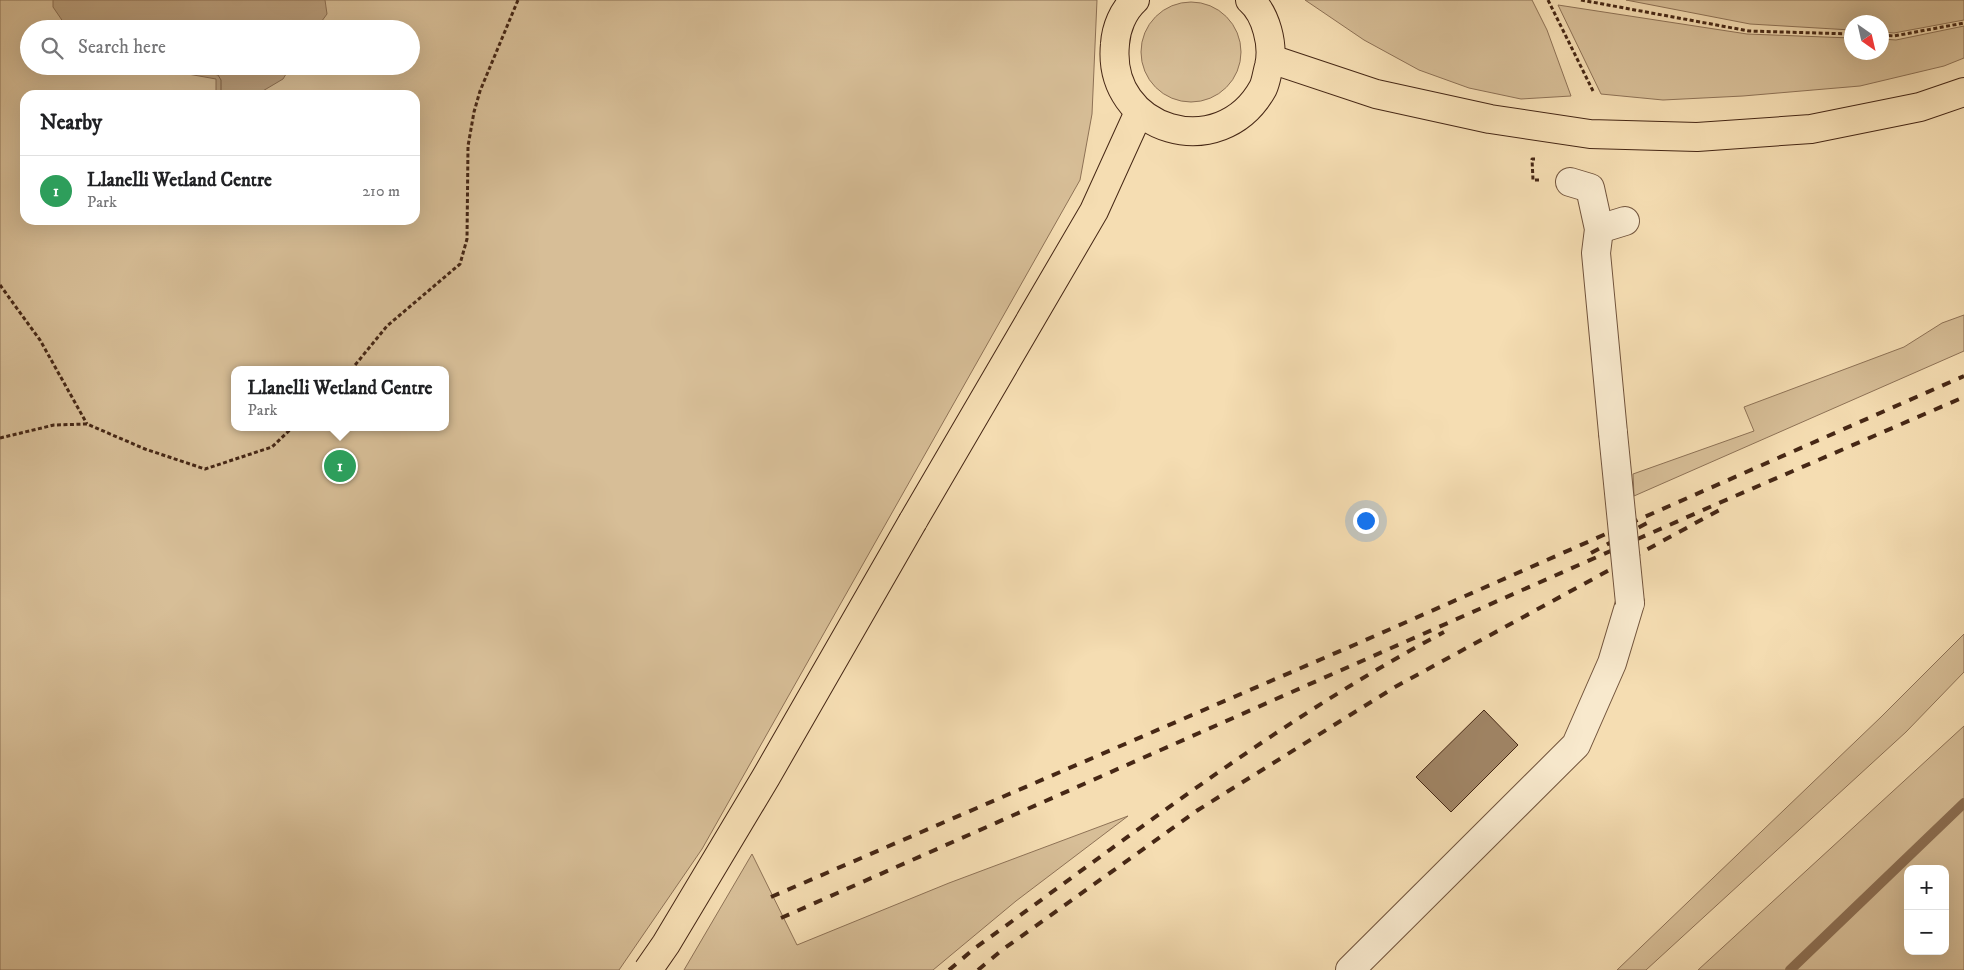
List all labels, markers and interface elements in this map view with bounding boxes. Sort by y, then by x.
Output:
north arrow [1844,15,1889,60]
search box [20,20,420,75]
icon: search [38,34,66,62]
text: Search here [78,36,166,59]
text: Nearby [40,110,102,136]
text: Llanelli Wetland Centre [87,169,272,192]
text: 1 [53,181,59,201]
text: 210 m [362,181,400,201]
text: Park [87,192,117,212]
popup [231,366,449,431]
text: Llanelli Wetland Centre [248,377,432,400]
text: Park [248,400,277,420]
pin: 1 [324,447,356,485]
your location [1353,508,1379,534]
map controls [1904,865,1949,955]
button: + [1904,865,1949,910]
button: − [1904,910,1949,955]

